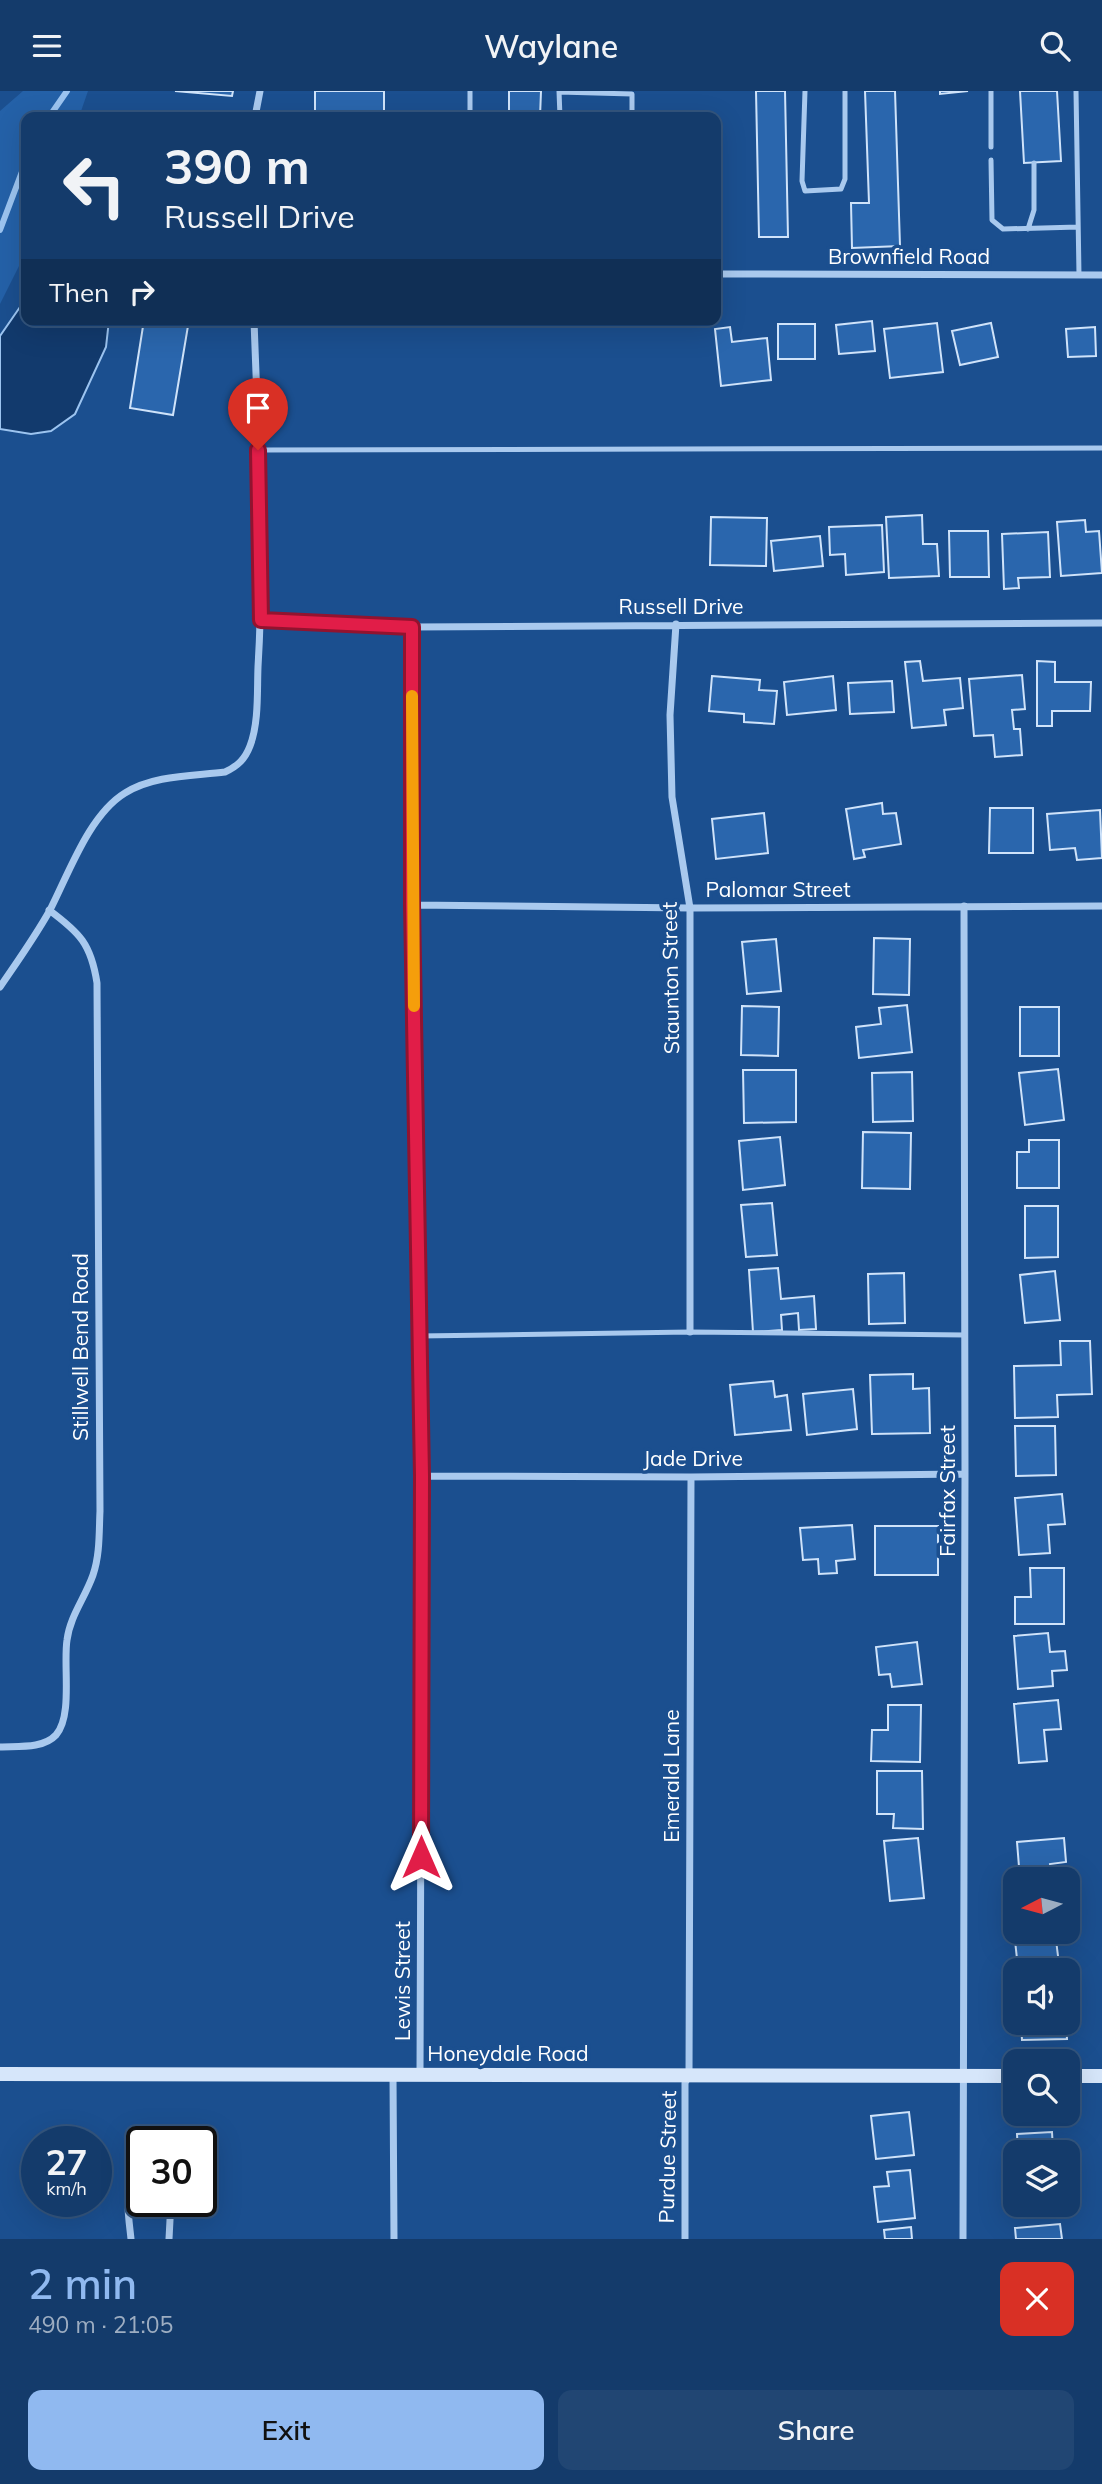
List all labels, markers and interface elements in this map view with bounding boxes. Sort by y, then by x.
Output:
text: Waylane [484,26,618,66]
icon: menu [28,27,66,65]
icon: search [1036,27,1074,65]
text: 390 m [164,135,310,196]
icon: left [49,140,140,231]
text: Russell Drive [164,196,355,236]
street label: Brownfield Road [828,243,990,269]
icon: right [123,273,161,311]
text: Then [49,276,109,309]
pin [228,378,288,450]
icon: arrive [239,389,277,427]
street label: Russell Drive [618,593,744,619]
street label: Palomar Street [706,876,850,902]
street label: Staunton Street [656,902,684,1054]
street label: Stillwell Bend Road [67,1253,93,1441]
street label: Fairfax Street [934,1425,960,1557]
street label: Jade Drive [643,1445,743,1471]
street label: Emerald Lane [658,1709,684,1843]
position arrow [384,1820,458,1894]
north arrow [1003,1867,1080,1944]
map controls [1003,1867,1080,2217]
street label: Lewis Street [389,1921,415,2041]
button: sound [1003,1958,1080,2035]
street label: Honeydale Road [427,2040,589,2066]
button: search [1003,2049,1080,2126]
street label: Purdue Street [653,2090,681,2224]
speed limit sign: 30 [126,2126,217,2217]
text: 27 [45,2140,88,2184]
button: layers [1003,2140,1080,2217]
text: km/h [46,2177,87,2200]
text: 2 min [28,2257,137,2310]
button: close [1000,2262,1074,2336]
text: 490 m · 21:05 [28,2310,173,2339]
button: Exit [28,2390,544,2470]
button: Share [558,2390,1074,2470]

